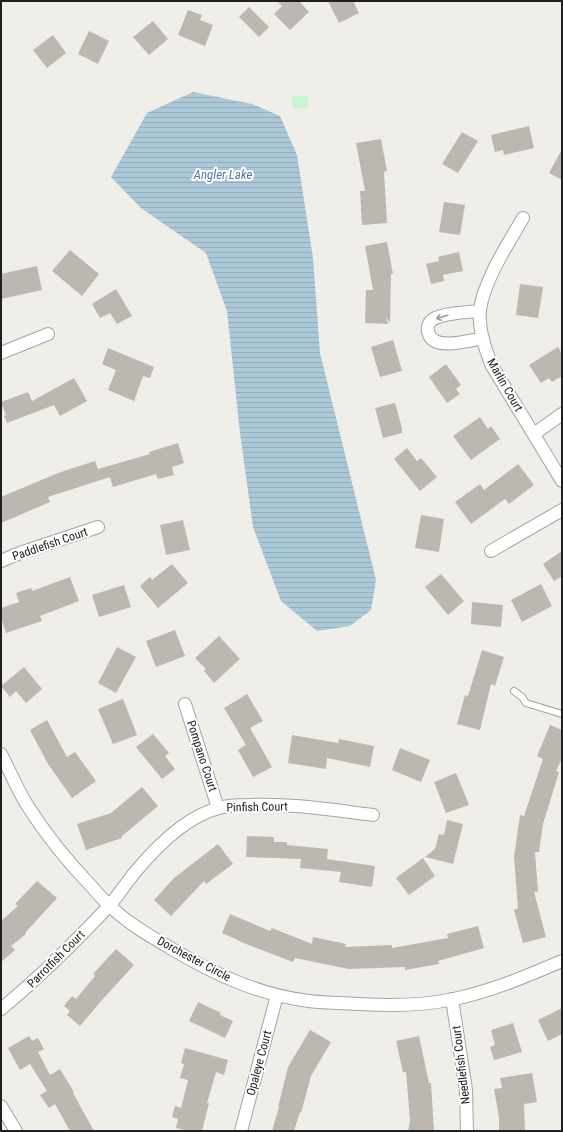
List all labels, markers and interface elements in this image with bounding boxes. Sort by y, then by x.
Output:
water label: Angler Lake [193,167,252,182]
one-way arrow [435,314,448,321]
street label: Marlin Court [484,356,526,414]
street label: Paddlefish Court [11,524,90,563]
street label: Pompano Court [184,719,220,794]
street label: Pinfish Court [226,799,288,815]
street label: Parrotfish Court [24,927,88,991]
street label: Dorchester Circle [155,934,234,984]
street label: Needlefish Court [449,1024,473,1105]
street label: Opaleye Court [244,1029,274,1097]

